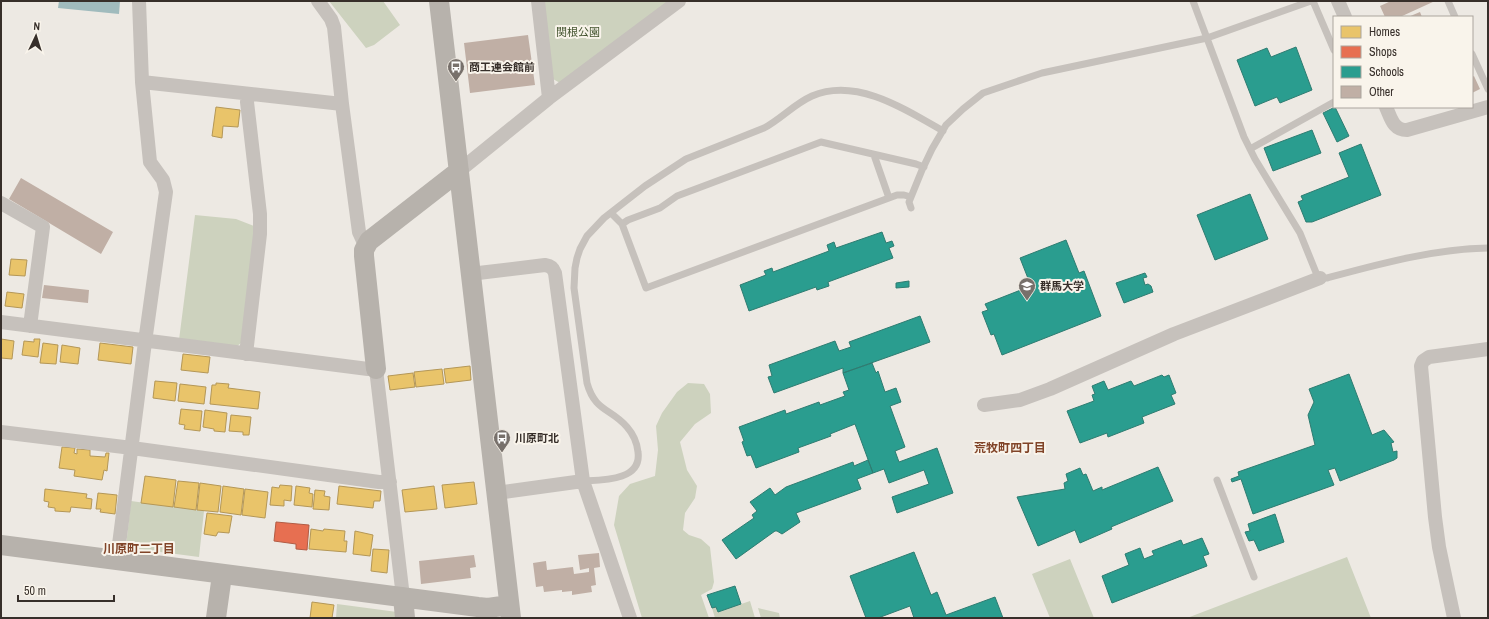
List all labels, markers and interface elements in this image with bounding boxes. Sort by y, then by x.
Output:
north arrow [16,16,56,56]
legend [1333,16,1473,108]
text: N [33,19,40,33]
text: Homes [1369,24,1400,40]
park label: 関根公園 [556,25,600,39]
text: Shops [1369,44,1397,60]
bus stop icon: 商工連会館前 [446,57,466,82]
place label: 商工連会館前 [469,60,535,74]
text: Schools [1369,64,1404,80]
text: Other [1369,84,1394,100]
school or university icon: 群馬大学 [1017,276,1037,301]
place label: 群馬大学 [1040,279,1084,293]
bus stop icon: 川原町北 [492,428,512,453]
place label: 川原町北 [515,431,559,445]
district label: 荒牧町四丁目 [974,440,1046,456]
district label: 川原町二丁目 [103,541,175,557]
scale bar [18,577,114,603]
text: 50 m [24,583,46,599]

